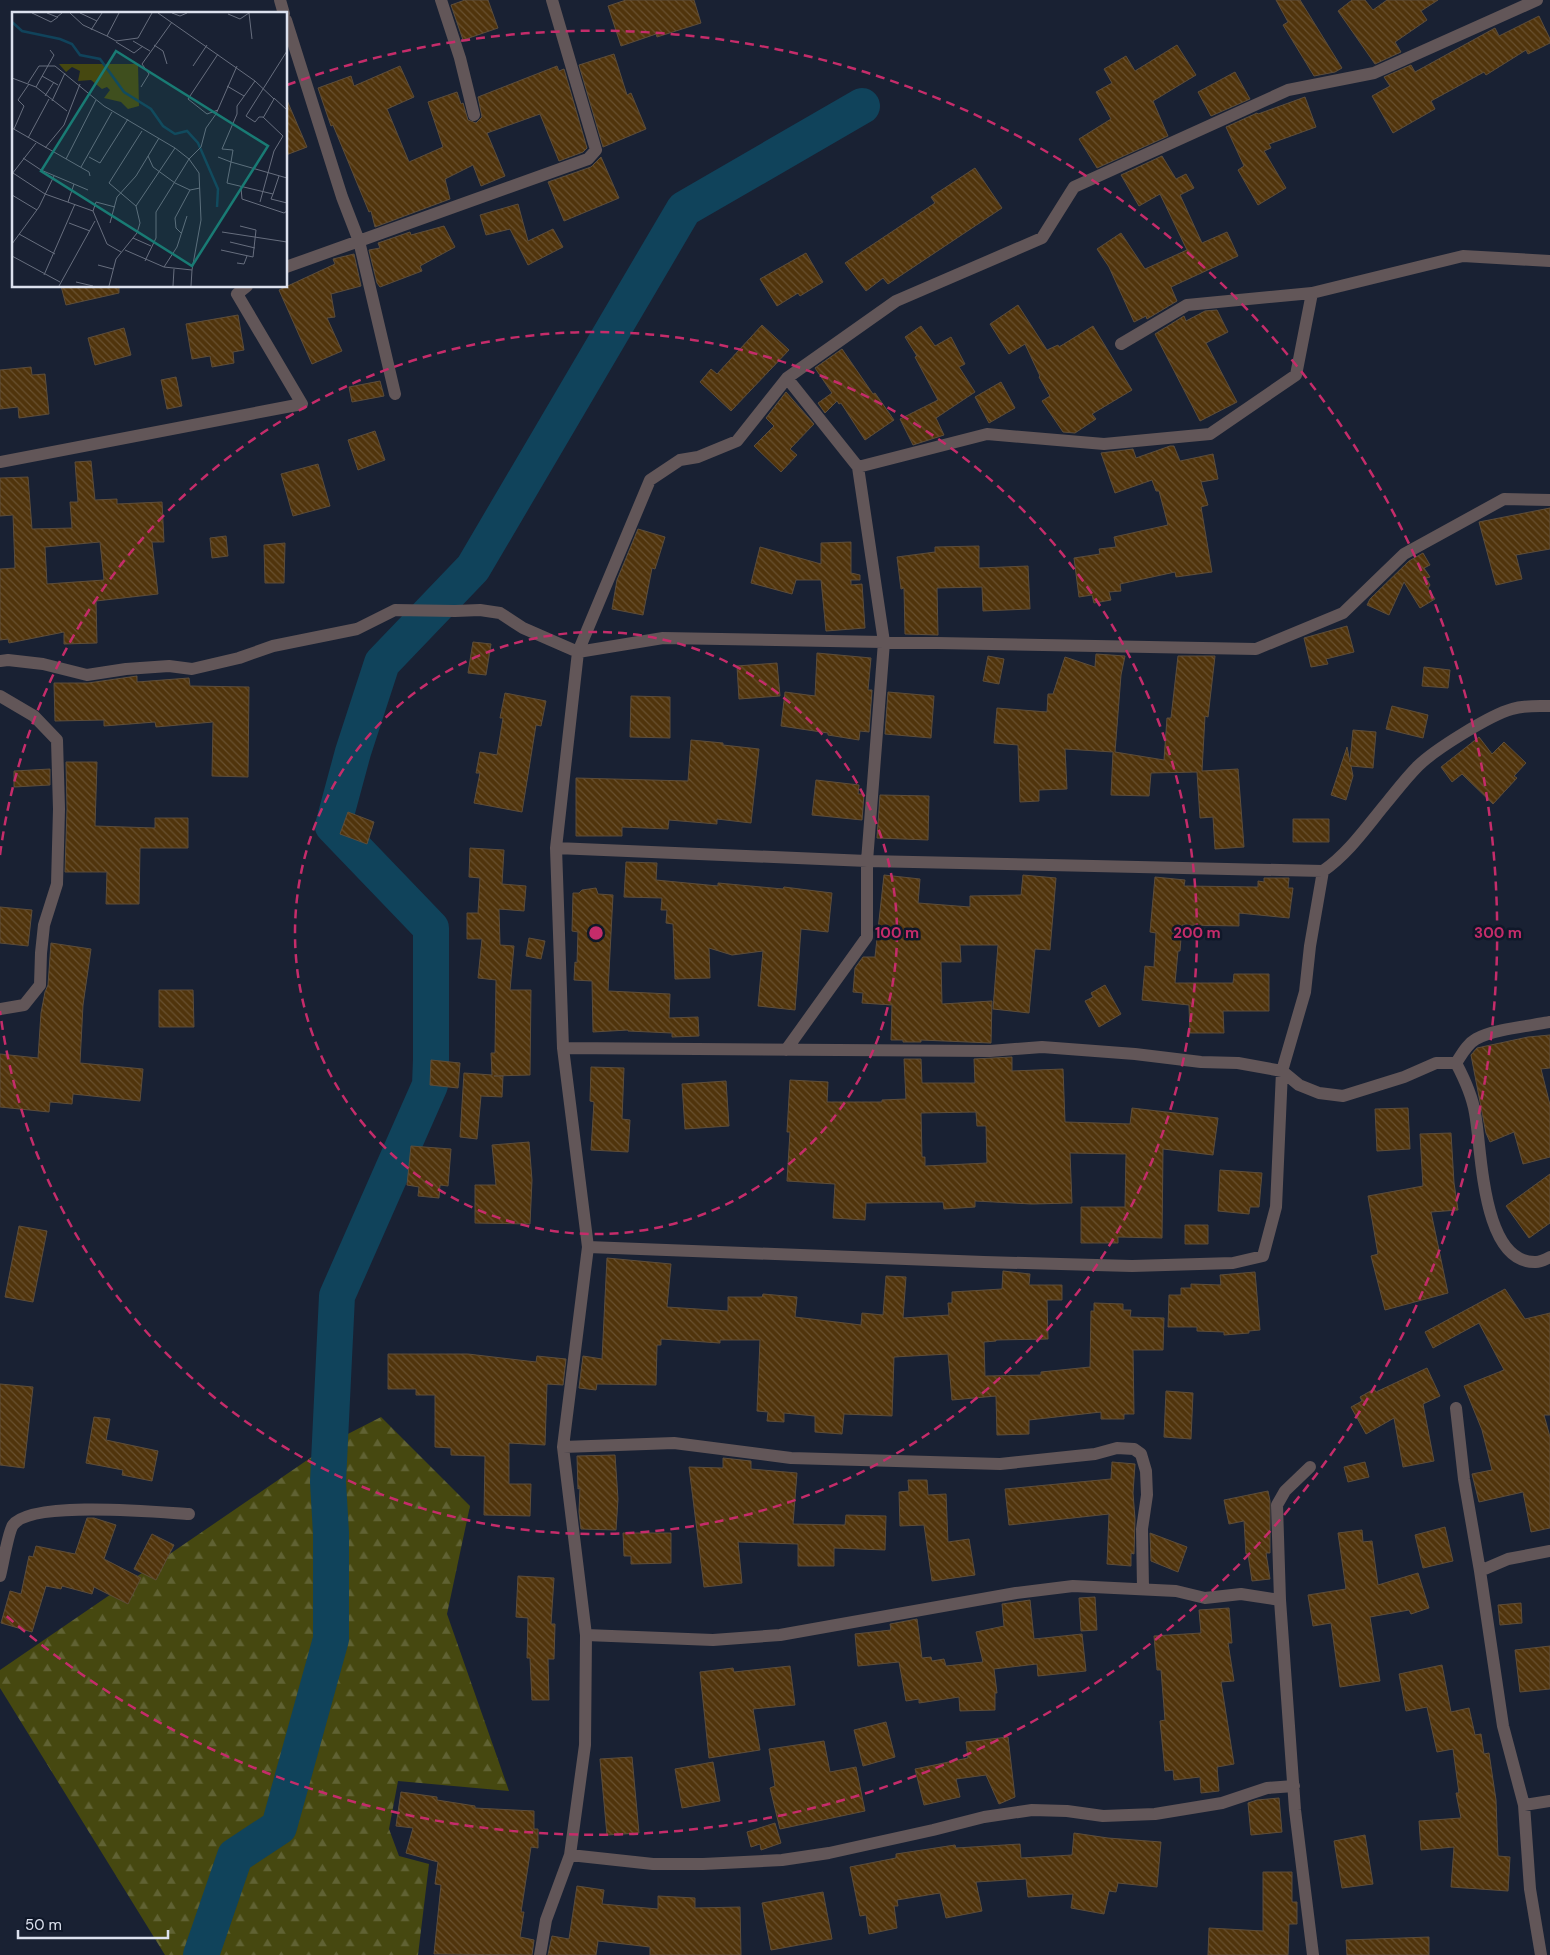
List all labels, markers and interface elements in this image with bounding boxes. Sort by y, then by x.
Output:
inset map [12,12,288,288]
text: 100 m [875,923,919,943]
text: 200 m [1173,923,1221,943]
text: 300 m [1474,923,1522,943]
centre of rings [587,924,605,942]
scale bar [18,1908,168,1940]
text: 50 m [25,1915,62,1935]

